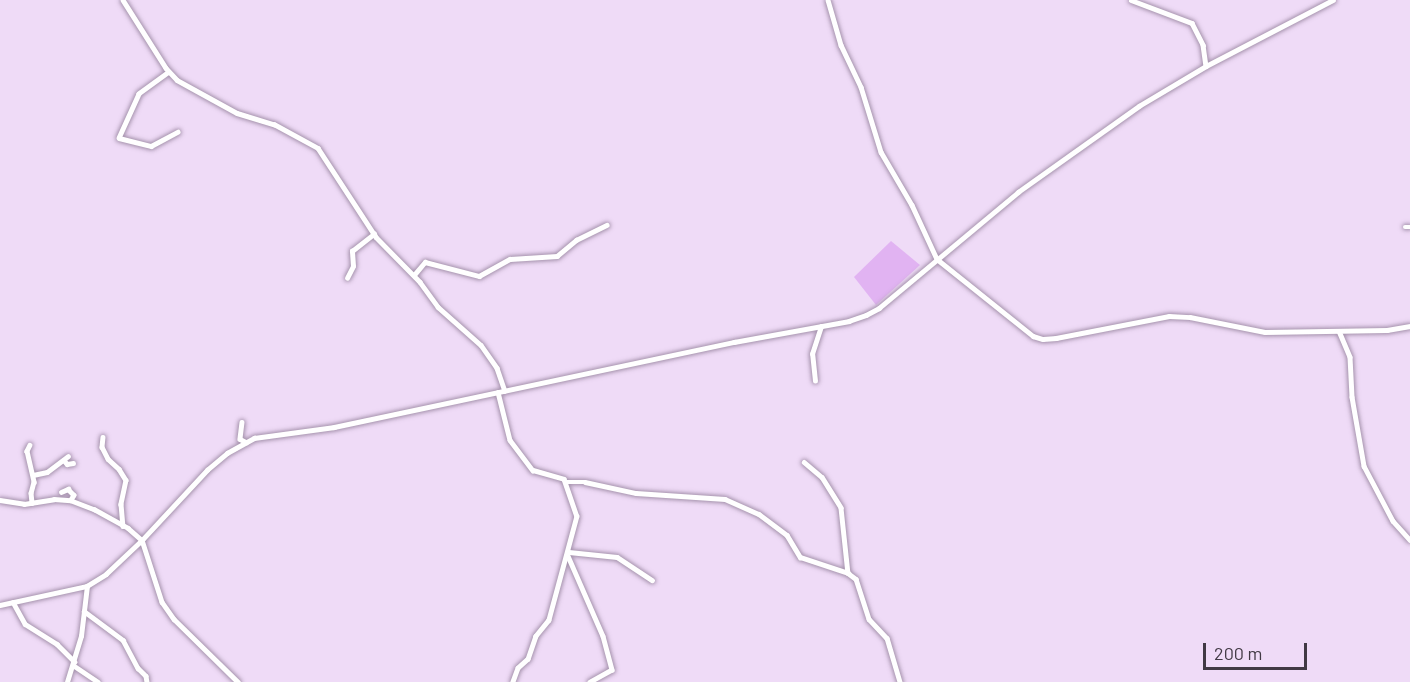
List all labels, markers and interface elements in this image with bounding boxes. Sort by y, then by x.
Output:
scale bar [1206,631,1310,669]
text: 200 m [1214,642,1262,664]

